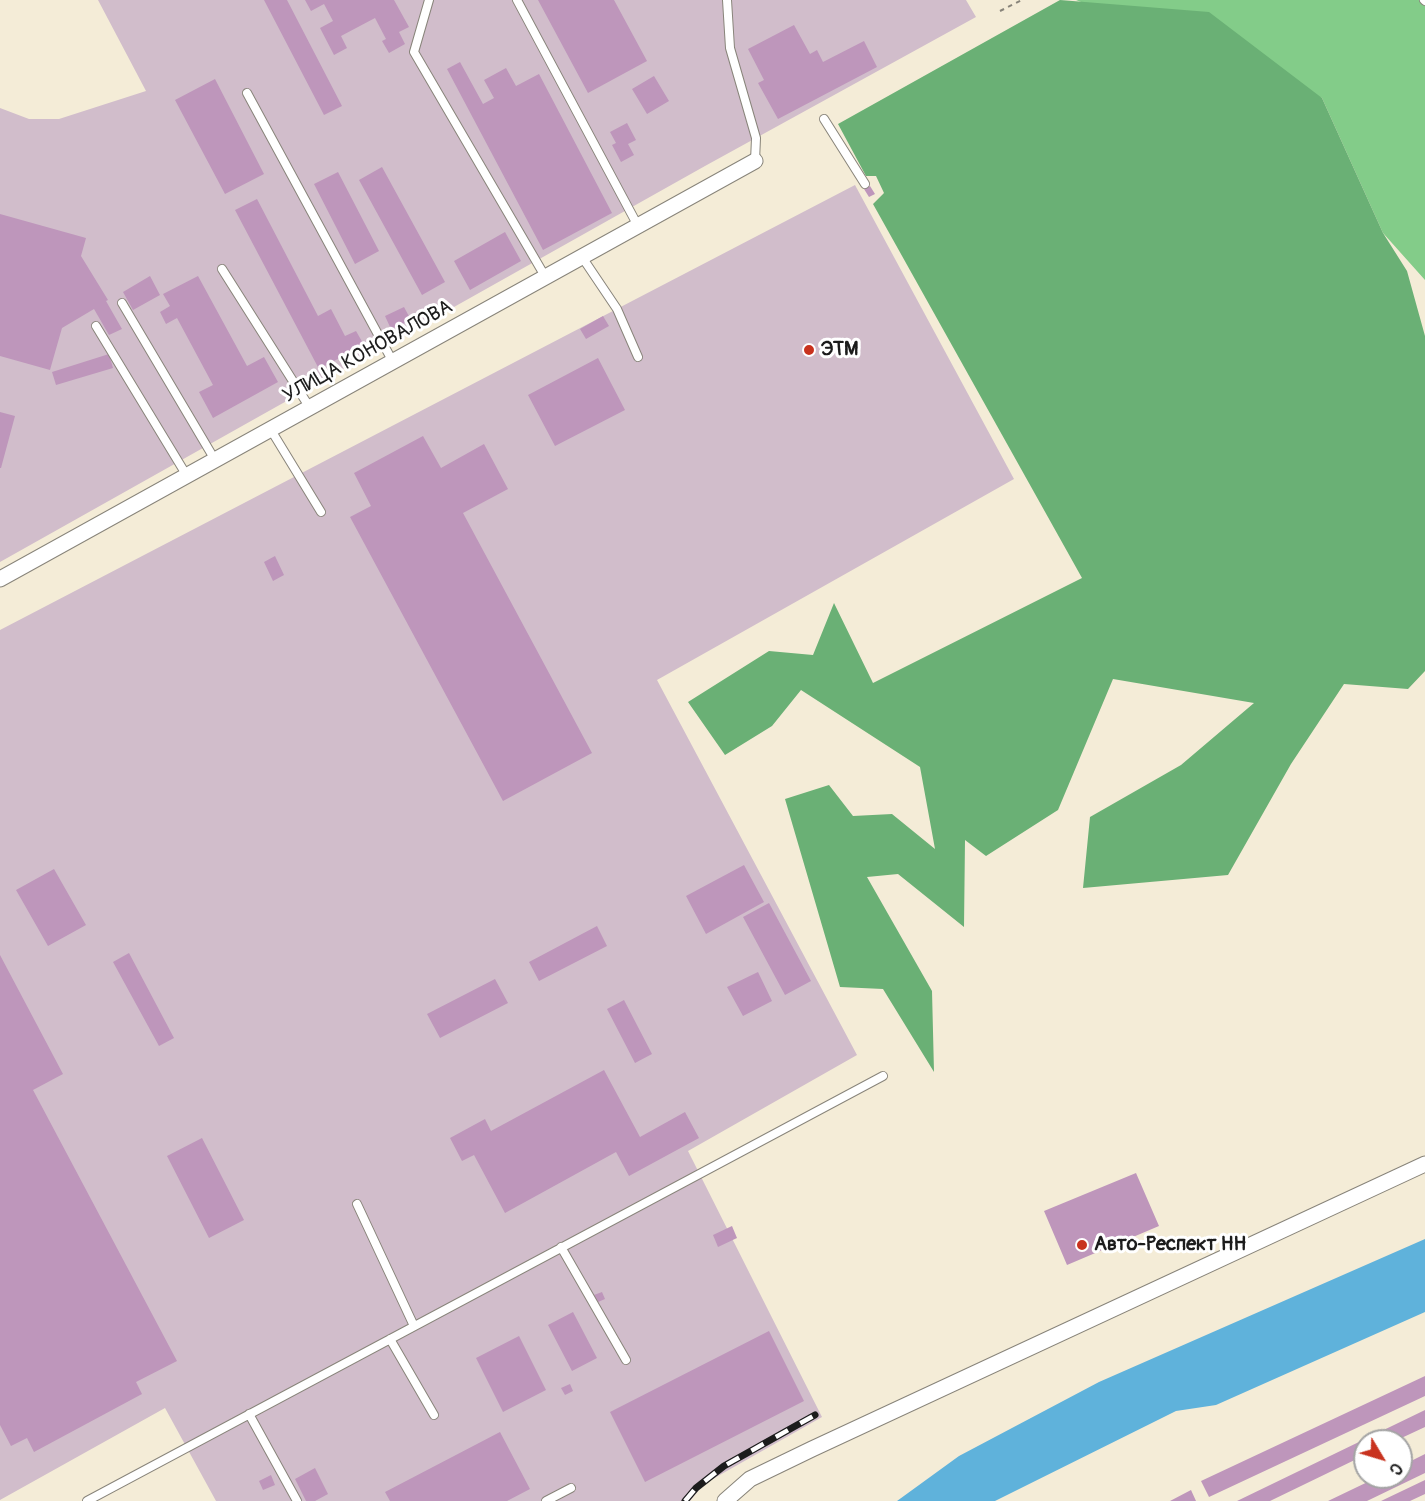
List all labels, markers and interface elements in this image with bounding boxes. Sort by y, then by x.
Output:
street label: УЛИЦА КОНОВАЛОВА [279,295,457,409]
place label: ЭТМ [821,338,858,362]
marker: ЭТМ [802,343,816,357]
place label: Авто-Респект НН [1094,1233,1246,1257]
marker: Авто-Респект НН [1075,1238,1089,1252]
north arrow [1353,1429,1413,1489]
text: С [1385,1459,1407,1479]

